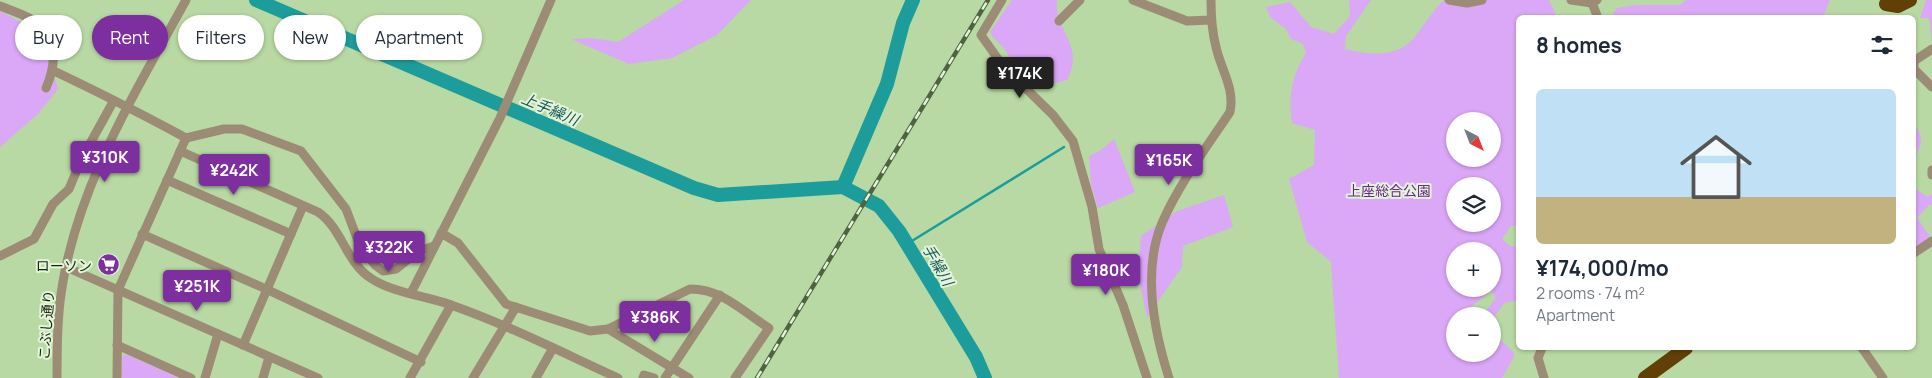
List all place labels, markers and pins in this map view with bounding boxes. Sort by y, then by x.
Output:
pin: ¥174K [985,56,1055,99]
pin: ¥310K [70,140,140,183]
pin: ¥165K [1134,144,1204,186]
pin: ¥242K [199,154,269,196]
pin: ¥322K [354,230,424,273]
supermarket icon: ローソン [96,253,120,277]
pin: ¥180K [1071,254,1141,296]
place label: ローソン [36,256,92,275]
pin: ¥251K [162,270,232,312]
pin: ¥386K [620,300,690,343]

